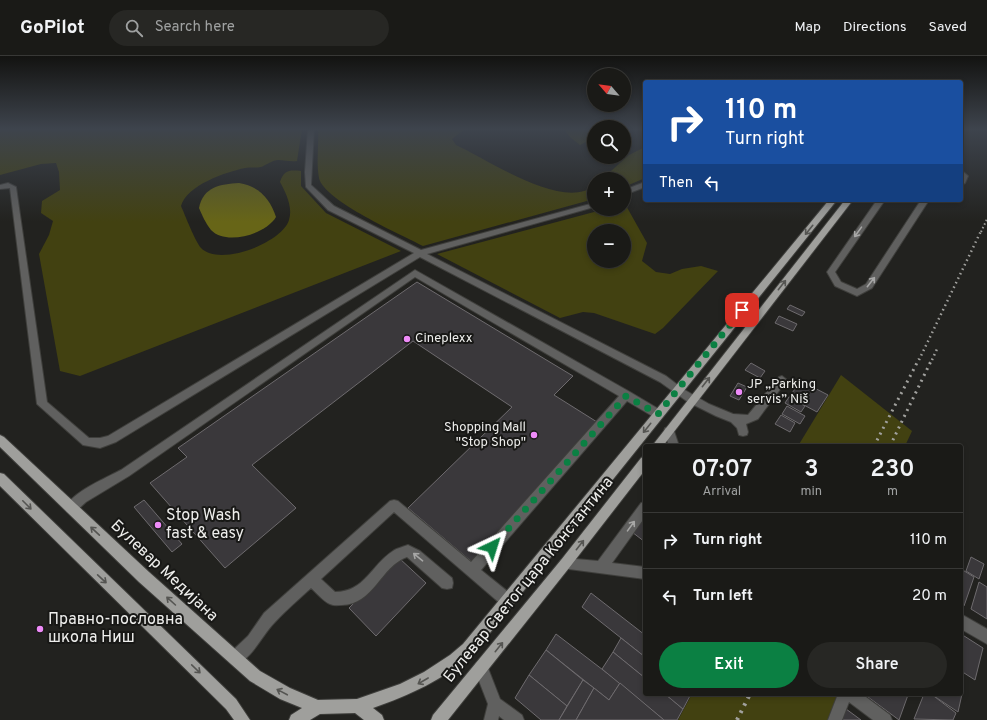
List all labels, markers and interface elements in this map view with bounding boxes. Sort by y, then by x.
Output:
search box [109,10,389,46]
text: GoPilot [20,16,85,40]
icon: search [123,17,145,39]
text: Search here [155,18,235,37]
text: Map [795,19,821,36]
text: Directions [843,19,907,36]
text: Saved [929,19,967,36]
north arrow [587,68,631,112]
map controls [587,68,631,268]
text: 110 m [725,93,797,129]
icon: right [659,96,711,148]
button: search [587,120,631,164]
text: Turn right [725,128,805,151]
button: + [587,172,631,216]
icon: left [701,172,723,194]
text: Then [659,174,693,193]
button: − [587,224,631,268]
one-way arrow [804,225,813,236]
one-way arrow [854,226,863,237]
one-way arrow [867,277,875,288]
one-way arrow [778,280,787,291]
pin [725,293,759,327]
icon: arrive [731,299,753,321]
place label: Cineplexx [415,331,473,347]
marker: Cineplexx [402,334,412,344]
one-way arrow [702,376,711,387]
place label: JP „Parking servis” Niš [747,377,816,408]
marker: JP „Parking servis” Niš [734,387,744,397]
place label: Shopping Mall "Stop Shop" [444,420,526,451]
one-way arrow [643,422,652,433]
marker: Shopping Mall "Stop Shop" [529,430,539,440]
text: 07:07 [691,455,752,485]
text: 3 [804,455,819,485]
text: 230 [870,455,915,485]
street label: Булевар Светог цара Константина [440,473,618,687]
text: Arrival [702,484,741,500]
text: min [801,484,822,500]
text: m [887,484,898,500]
one-way arrow [22,500,32,510]
place label: Stop Wash fast & easy [166,506,244,544]
street label: Булевар Медијана [106,516,222,626]
marker: Stop Wash fast & easy [153,520,163,530]
one-way arrow [627,521,635,532]
one-way arrow [90,526,100,535]
position arrow [471,526,513,568]
icon: right [659,530,681,552]
text: Turn right [693,531,762,550]
text: 110 m [910,531,947,550]
one-way arrow [576,540,584,551]
one-way arrow [412,553,423,562]
one-way arrow [97,574,107,583]
icon: left [659,586,681,608]
text: Turn left [693,587,753,606]
text: 20 m [912,587,947,606]
one-way arrow [167,597,177,606]
place label: Правно-пословна школа Ниш [48,610,183,648]
marker: Правно-пословна школа Ниш [35,624,45,634]
one-way arrow [494,641,503,652]
button: Exit [659,642,799,688]
button: Share [807,642,947,688]
one-way arrow [191,664,201,674]
one-way arrow [417,677,429,685]
one-way arrow [277,688,289,695]

